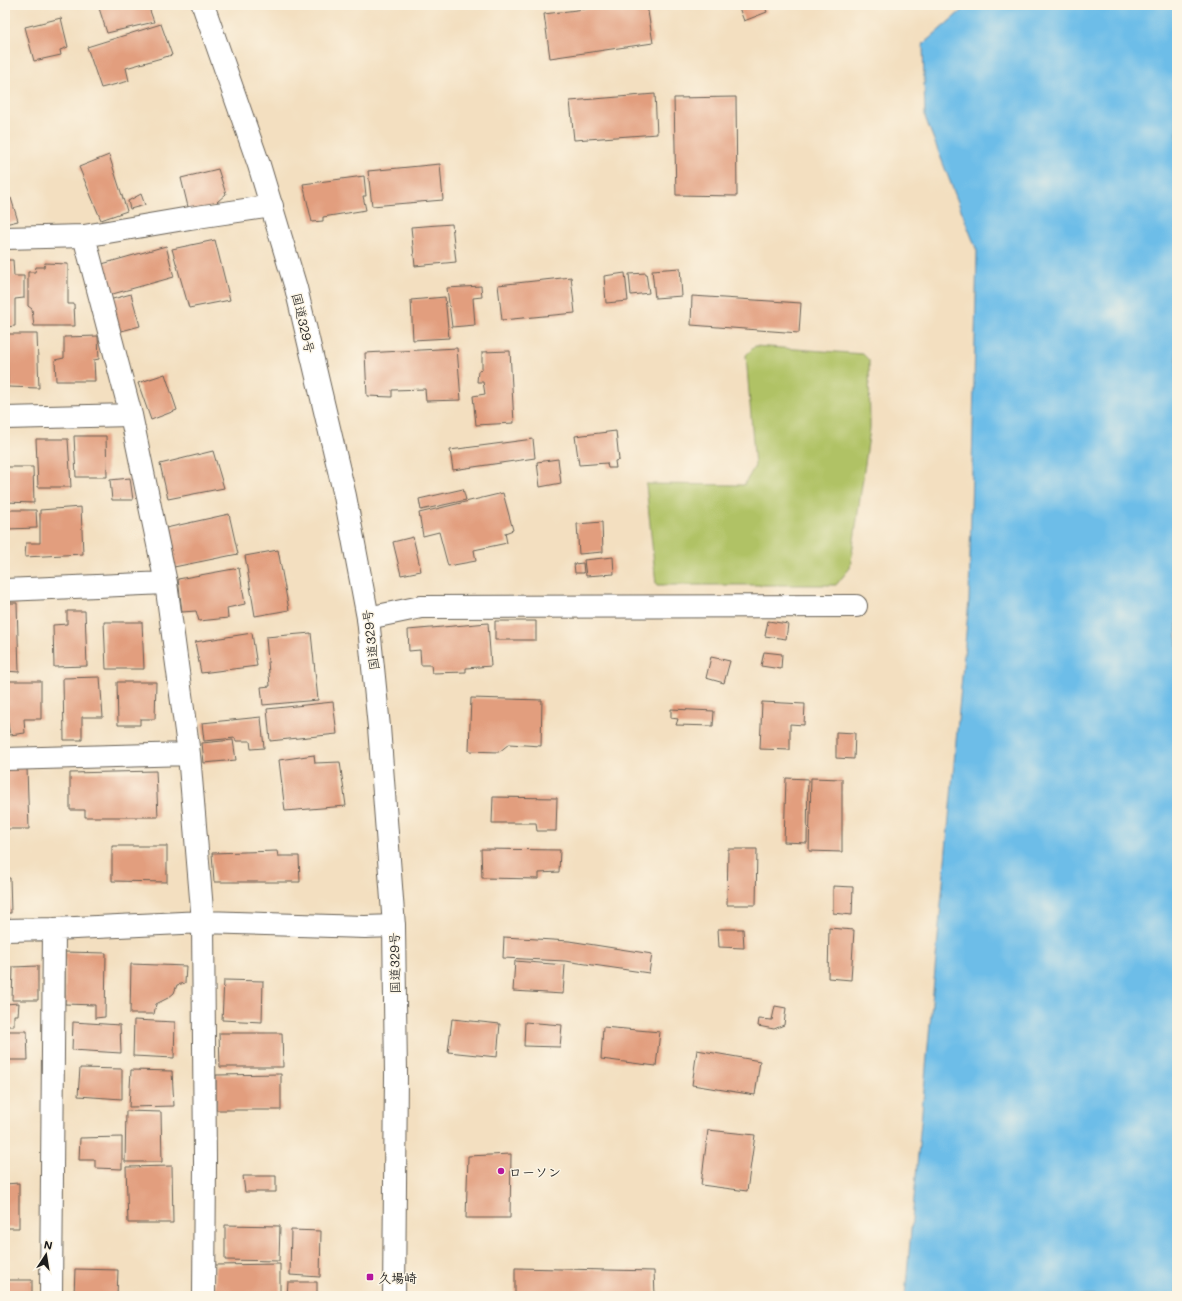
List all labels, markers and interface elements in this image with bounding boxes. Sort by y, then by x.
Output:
street label: 国道329号 [289,291,319,355]
street label: 国道329号 [358,608,382,672]
street label: 国道329号 [385,932,403,994]
place label: ローソン [509,1163,561,1180]
marker: ローソン [496,1166,506,1176]
north arrow [26,1235,66,1275]
text: N [43,1237,54,1253]
place label: 久場崎 [378,1269,417,1286]
marker: 久場崎 [365,1272,375,1282]

